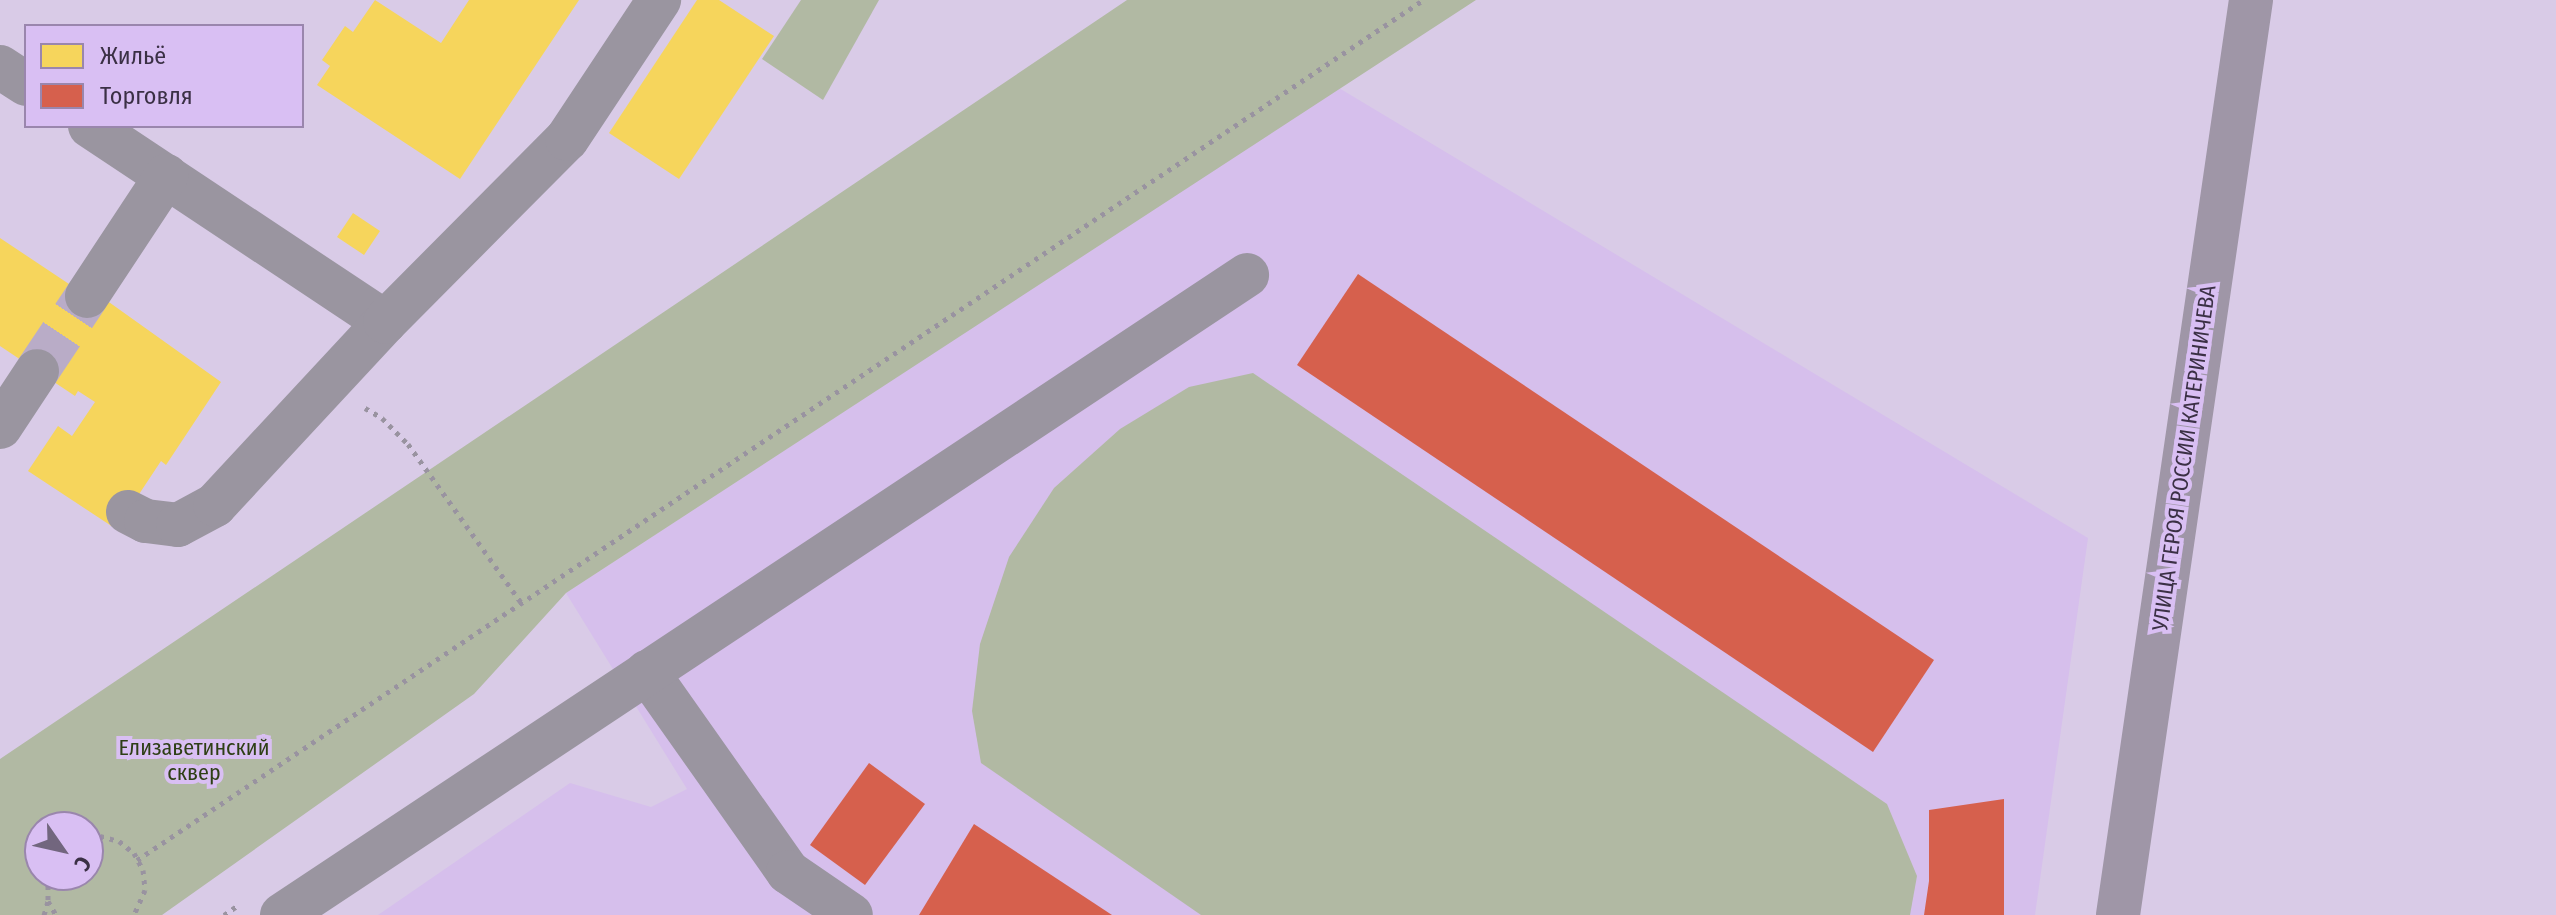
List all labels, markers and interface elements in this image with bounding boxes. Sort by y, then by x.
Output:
legend [24,24,304,128]
text: Жильё [100,42,166,70]
text: Торговля [100,82,193,110]
street label: УЛИЦА ГЕРОЯ РОССИИ КАТЕРИНИЧЕВА [2147,283,2221,633]
park label: Елизаветинский сквер [119,734,269,786]
north arrow [24,811,104,891]
text: С [68,851,97,876]

